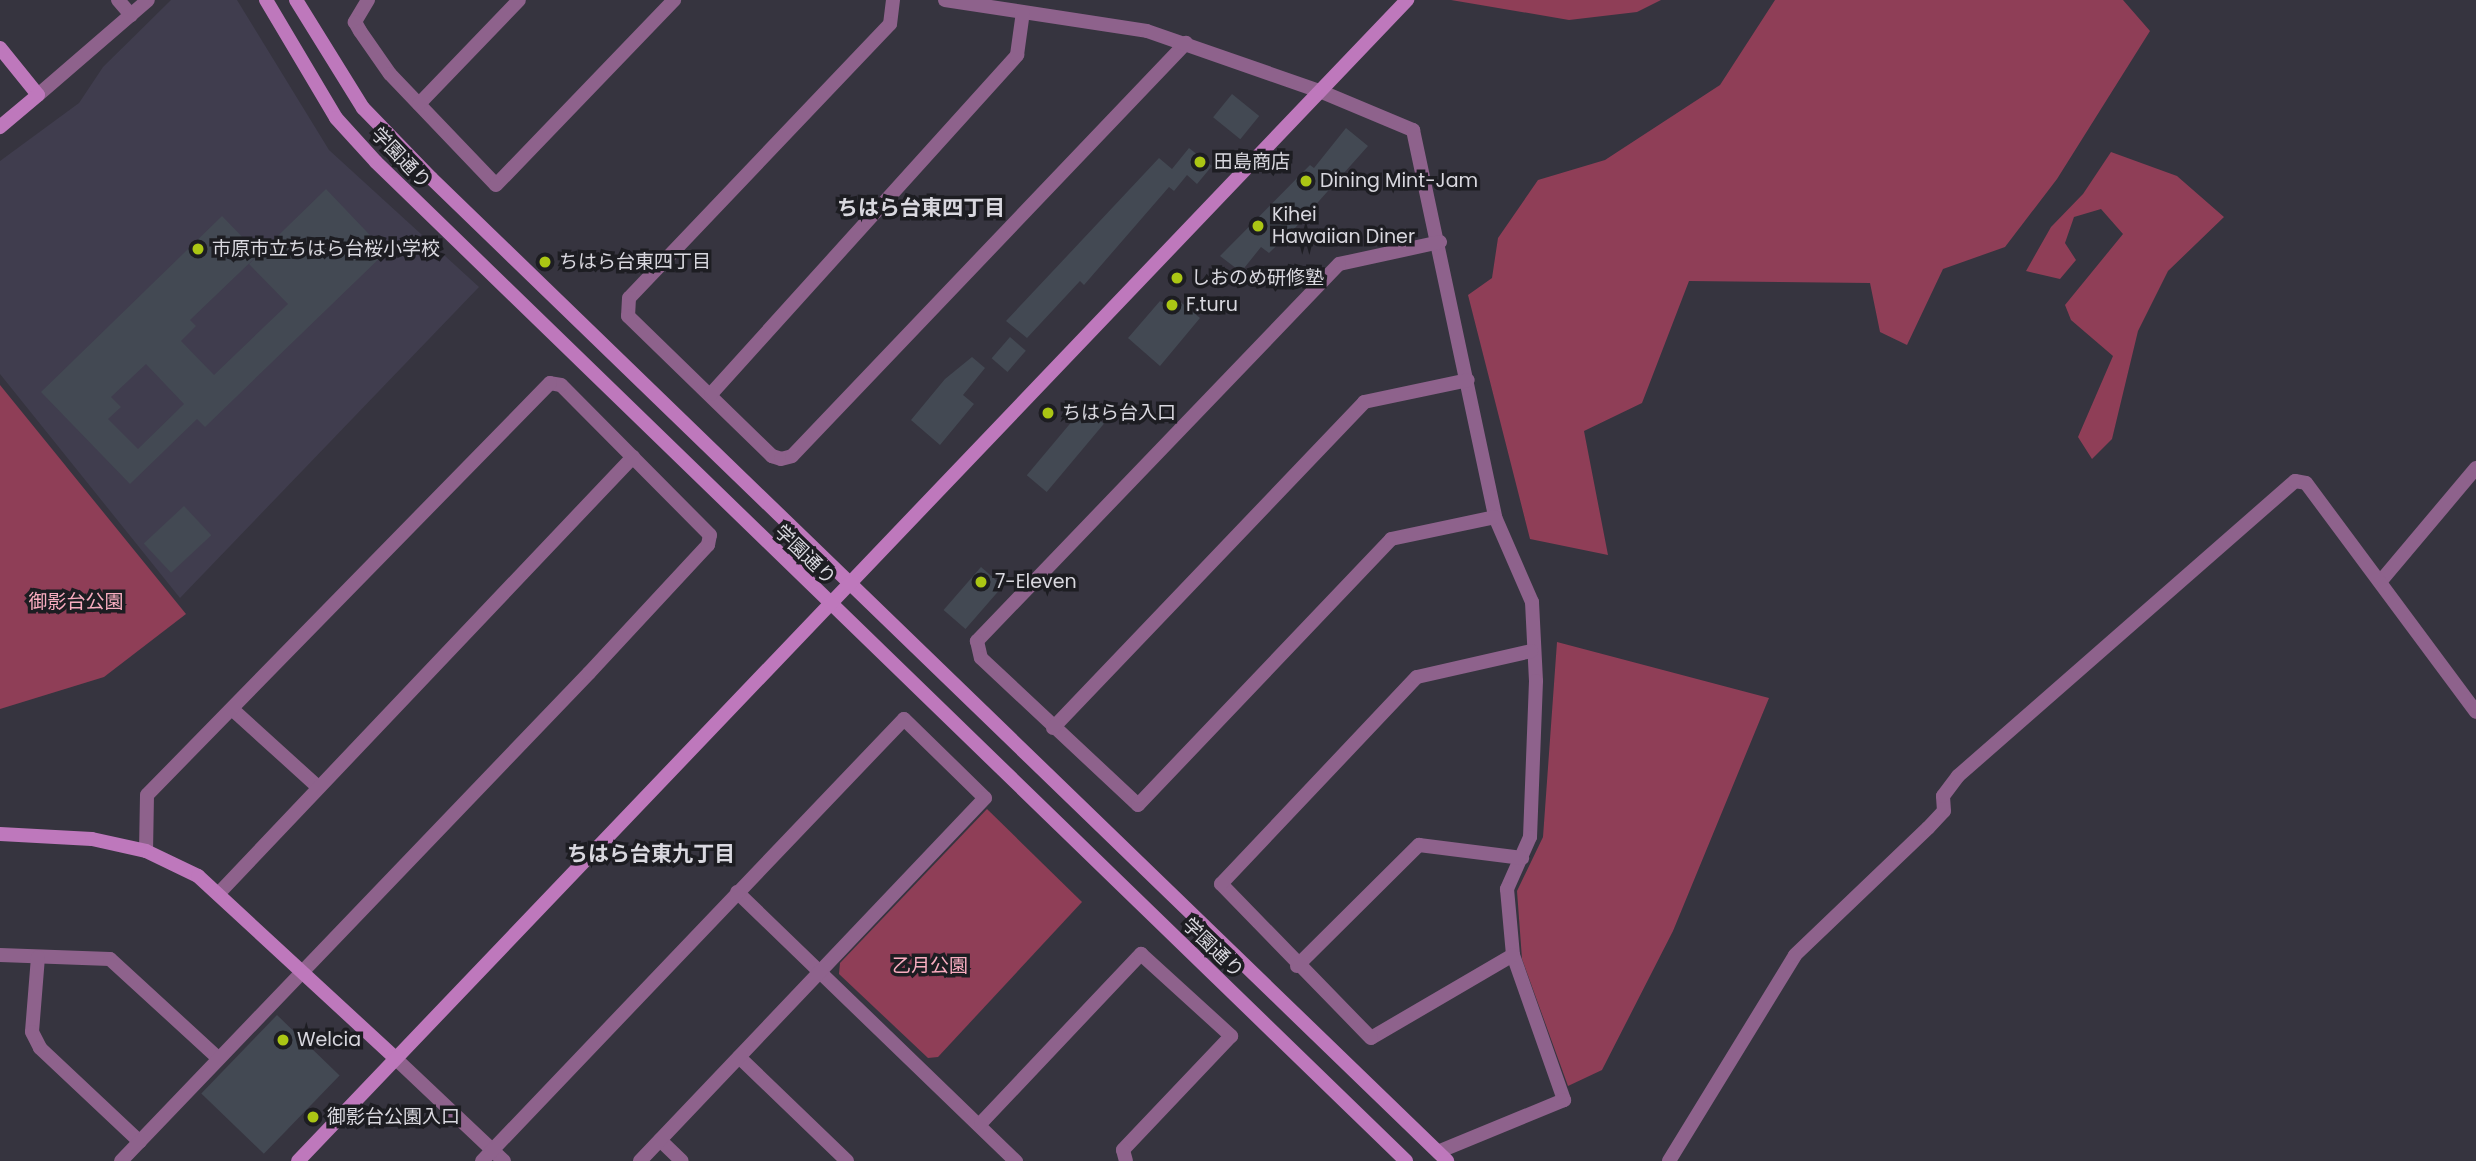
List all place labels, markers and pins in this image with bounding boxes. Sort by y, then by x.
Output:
place label: 田島商店 [1214,151,1290,173]
marker: 田島商店 [1192,154,1208,170]
place label: Dining Mint-Jam [1320,170,1478,192]
marker: Dining Mint-Jam [1298,173,1314,189]
place label: Kihei Hawaiian Diner [1272,204,1415,248]
marker: Kihei Hawaiian Diner [1250,218,1266,234]
place label: 市原市立ちはら台桜小学校 [212,238,440,260]
marker: 市原市立ちはら台桜小学校 [190,241,206,257]
place label: ちはら台東四丁目 [559,251,711,273]
marker: ちはら台東四丁目 [537,254,553,270]
place label: しおのめ研修塾 [1191,267,1324,289]
marker: しおのめ研修塾 [1169,270,1185,286]
place label: F.turu [1186,294,1238,316]
marker: F.turu [1164,297,1180,313]
place label: ちはら台入口 [1062,402,1176,424]
marker: ちはら台入口 [1040,405,1056,421]
place label: 7-Eleven [995,571,1077,593]
marker: 7-Eleven [973,574,989,590]
place label: Welcia [297,1029,361,1051]
marker: Welcia [275,1032,291,1048]
place label: 御影台公園入口 [327,1106,460,1128]
marker: 御影台公園入口 [305,1109,321,1125]

